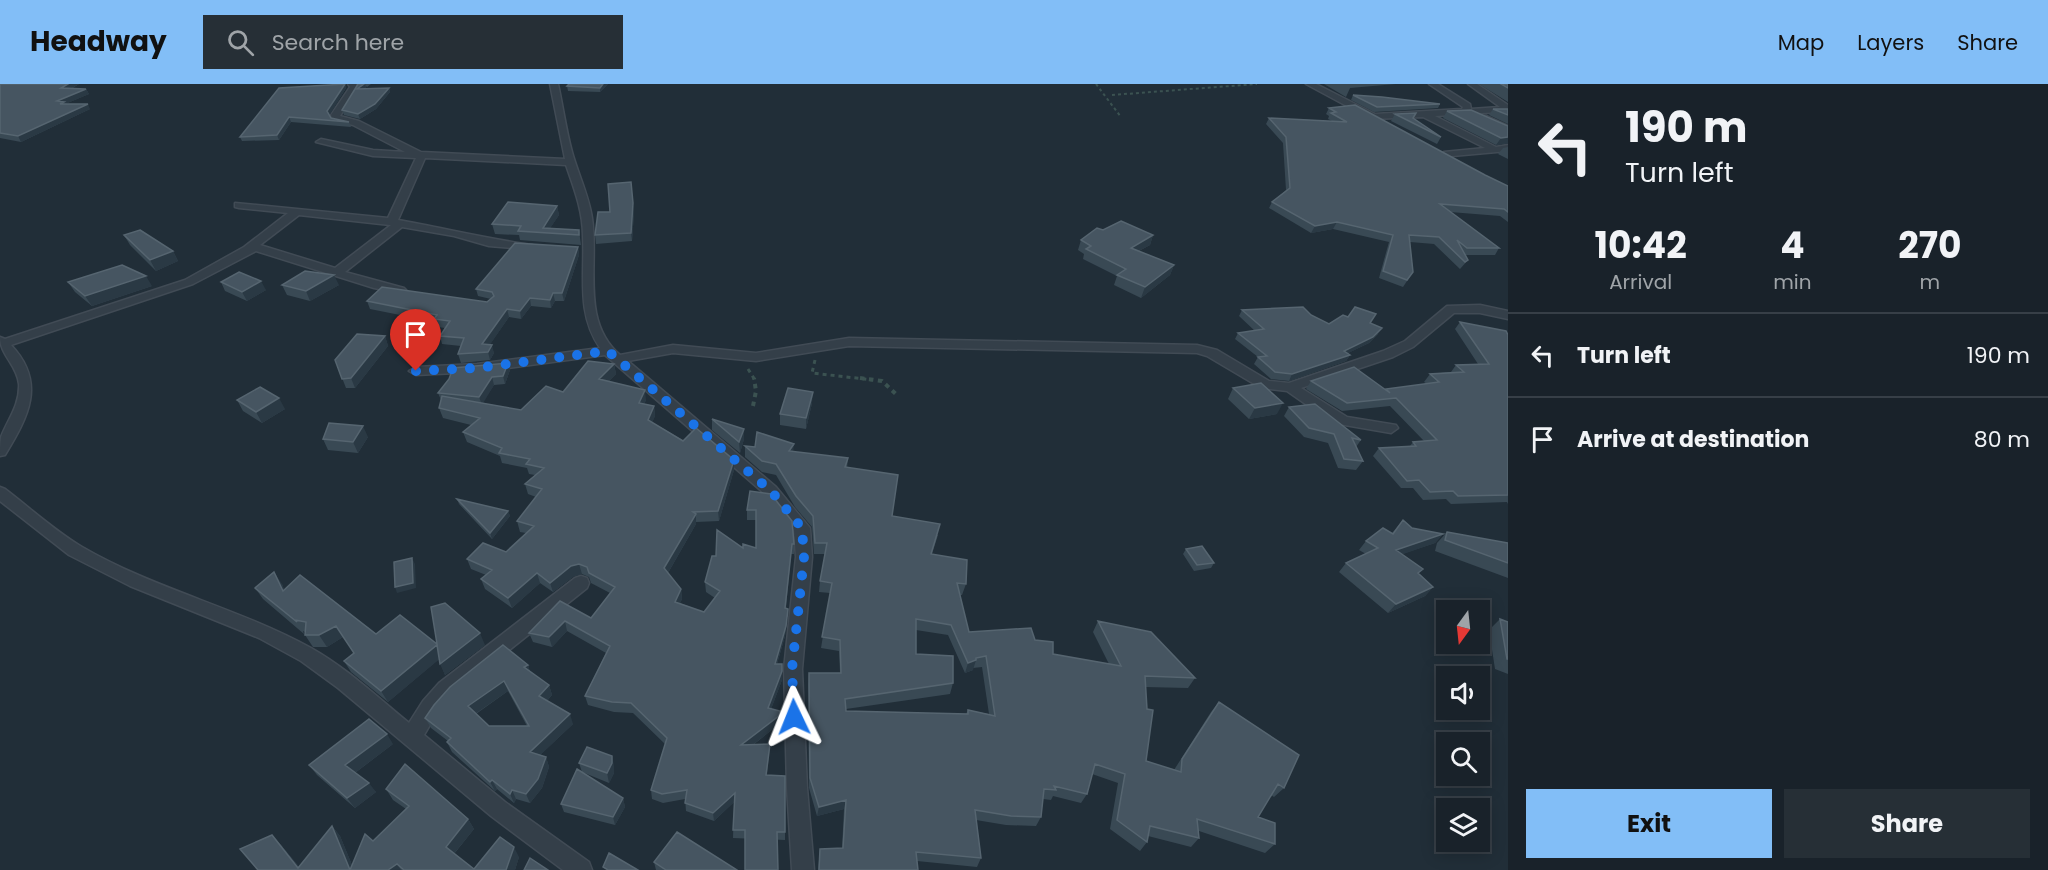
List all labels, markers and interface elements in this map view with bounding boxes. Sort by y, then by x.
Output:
search box [203,15,623,69]
text: Headway [30,22,167,61]
icon: search [224,26,257,59]
text: Search here [272,27,404,58]
text: Map [1778,28,1824,57]
text: Layers [1857,28,1924,57]
text: Share [1957,28,2018,57]
text: 190 m [1625,98,1747,157]
icon: left [1526,108,1604,186]
text: Turn left [1625,154,1734,191]
text: 10:42 [1595,220,1687,271]
text: 4 [1780,220,1805,271]
text: 270 [1898,220,1961,271]
text: Arrival [1609,268,1672,296]
text: min [1773,268,1812,296]
text: m [1919,268,1940,296]
pin [390,309,441,371]
icon: arrive [399,318,432,351]
icon: left [1526,339,1559,372]
text: Turn left [1577,340,1671,371]
text: 190 m [1967,340,2030,371]
icon: arrive [1526,423,1559,456]
text: Arrive at destination [1577,424,1809,455]
text: 80 m [1974,424,2030,455]
north arrow [1436,600,1490,654]
map controls [1436,600,1490,852]
button: sound [1436,666,1490,720]
position arrow [762,685,826,749]
button: search [1436,732,1490,786]
button: Exit [1526,789,1772,858]
button: Share [1784,789,2030,858]
button: layers [1436,798,1490,852]

